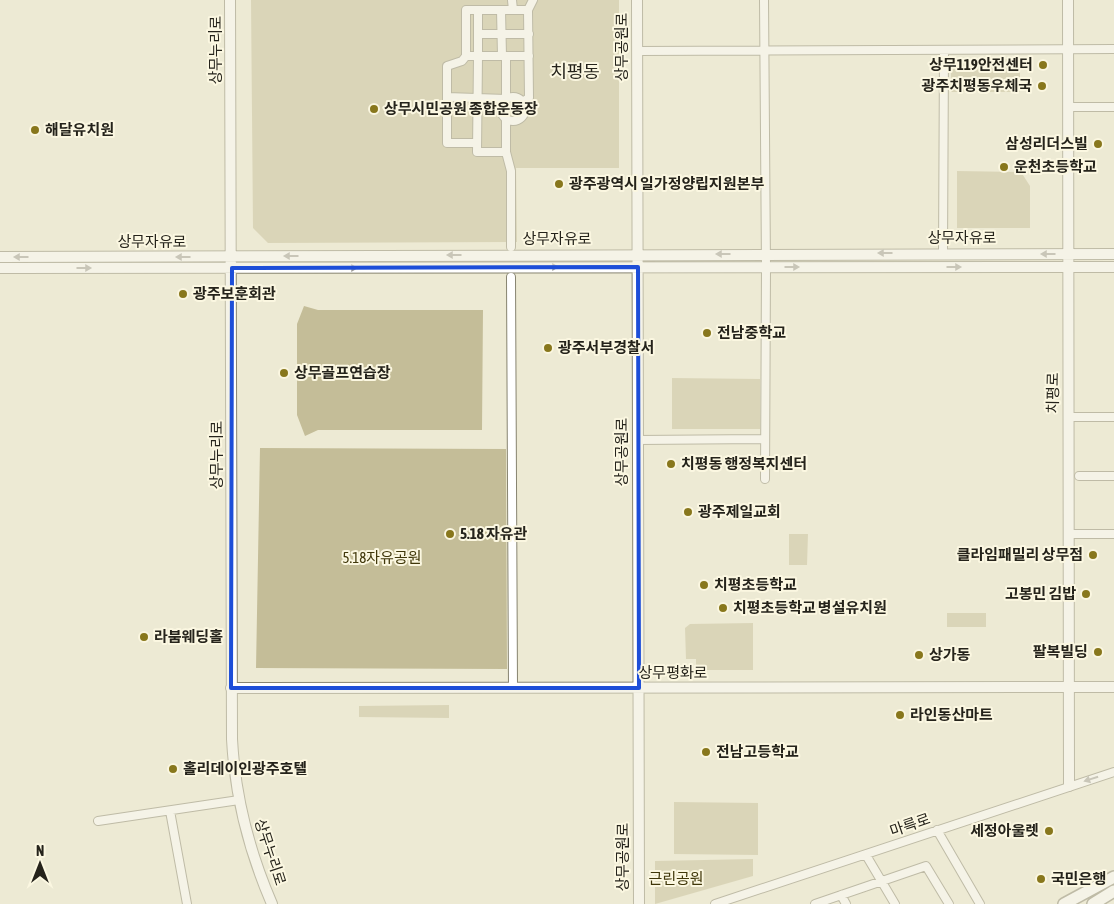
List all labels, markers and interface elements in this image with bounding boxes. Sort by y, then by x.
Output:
street label: 상무공원로 [613,12,630,82]
street label: 상무누리로 [207,15,224,85]
place label: 상무119안전센터 [929,56,1033,73]
marker: 상무119안전센터 [1037,59,1049,71]
district label: 치평동 [550,61,600,82]
place label: 광주치평동우체국 [922,77,1032,94]
marker: 광주치평동우체국 [1036,80,1048,92]
place label: 상무시민공원 종합운동장 [384,100,538,117]
marker: 상무시민공원 종합운동장 [368,103,380,115]
place label: 해달유치원 [45,121,114,138]
marker: 해달유치원 [29,124,41,136]
place label: 삼성리더스빌 [1005,135,1088,152]
marker: 삼성리더스빌 [1092,138,1104,150]
place label: 운천초등학교 [1014,158,1097,175]
marker: 운천초등학교 [998,161,1010,173]
place label: 광주광역시 일가정양립지원본부 [569,175,764,192]
marker: 광주광역시 일가정양립지원본부 [553,178,565,190]
street label: 상무자유로 [927,229,997,246]
street label: 상무자유로 [522,230,592,247]
street label: 상무자유로 [117,233,187,250]
one-way arrow [877,249,893,257]
one-way arrow [715,250,731,258]
one-way arrow [1040,250,1056,258]
one-way arrow [446,251,462,259]
one-way arrow [283,252,299,260]
one-way arrow [12,253,28,261]
one-way arrow [175,253,191,261]
one-way arrow [543,263,559,271]
one-way arrow [784,263,800,271]
one-way arrow [946,263,962,271]
one-way arrow [76,264,92,272]
one-way arrow [343,264,359,272]
place label: 광주보훈회관 [193,285,276,302]
marker: 광주보훈회관 [177,288,189,300]
place label: 전남중학교 [717,324,786,341]
marker: 전남중학교 [701,327,713,339]
place label: 광주서부경찰서 [558,339,655,356]
marker: 광주서부경찰서 [542,342,554,354]
place label: 상무골프연습장 [294,364,391,381]
marker: 상무골프연습장 [278,367,290,379]
street label: 치평로 [1044,372,1061,414]
street label: 상무공원로 [613,417,630,487]
street label: 상무누리로 [208,420,225,490]
place label: 치평동 행정복지센터 [681,455,807,472]
marker: 치평동 행정복지센터 [665,458,677,470]
place label: 광주제일교회 [698,503,781,520]
marker: 광주제일교회 [682,506,694,518]
place label: 5.18 자유관 [460,525,527,542]
marker: 5.18 자유관 [444,528,456,540]
place label: 클라임패밀리 상무점 [957,546,1083,563]
park label: 5.18자유공원 [342,549,422,566]
marker: 클라임패밀리 상무점 [1087,549,1099,561]
place label: 치평초등학교 [714,576,797,593]
marker: 치평초등학교 [698,579,710,591]
place label: 고봉민 김밥 [1005,585,1076,602]
marker: 고봉민 김밥 [1080,588,1092,600]
place label: 치평초등학교 병설유치원 [733,599,887,616]
marker: 치평초등학교 병설유치원 [717,602,729,614]
place label: 라붐웨딩홀 [154,628,223,645]
marker: 라붐웨딩홀 [138,631,150,643]
place label: 팔복빌딩 [1033,643,1088,660]
place label: 상가동 [929,646,971,663]
marker: 팔복빌딩 [1092,646,1104,658]
marker: 상가동 [913,649,925,661]
street label: 상무평화로 [638,664,708,681]
place label: 라인동산마트 [910,706,993,723]
marker: 라인동산마트 [894,709,906,721]
place label: 전남고등학교 [716,743,799,760]
marker: 전남고등학교 [700,746,712,758]
place label: 홀리데이인광주호텔 [183,760,307,777]
marker: 홀리데이인광주호텔 [167,763,179,775]
one-way arrow [1084,776,1099,783]
street label: 마륵로 [887,810,932,839]
street label: 상무누리로 [252,816,289,887]
street label: 상무공원로 [614,822,631,892]
place label: 세정아울렛 [970,822,1039,839]
marker: 세정아울렛 [1043,825,1055,837]
north arrow [15,839,65,889]
text: N [36,843,44,859]
park label: 근린공원 [648,870,704,887]
place label: 국민은행 [1051,870,1106,887]
marker: 국민은행 [1035,873,1047,885]

